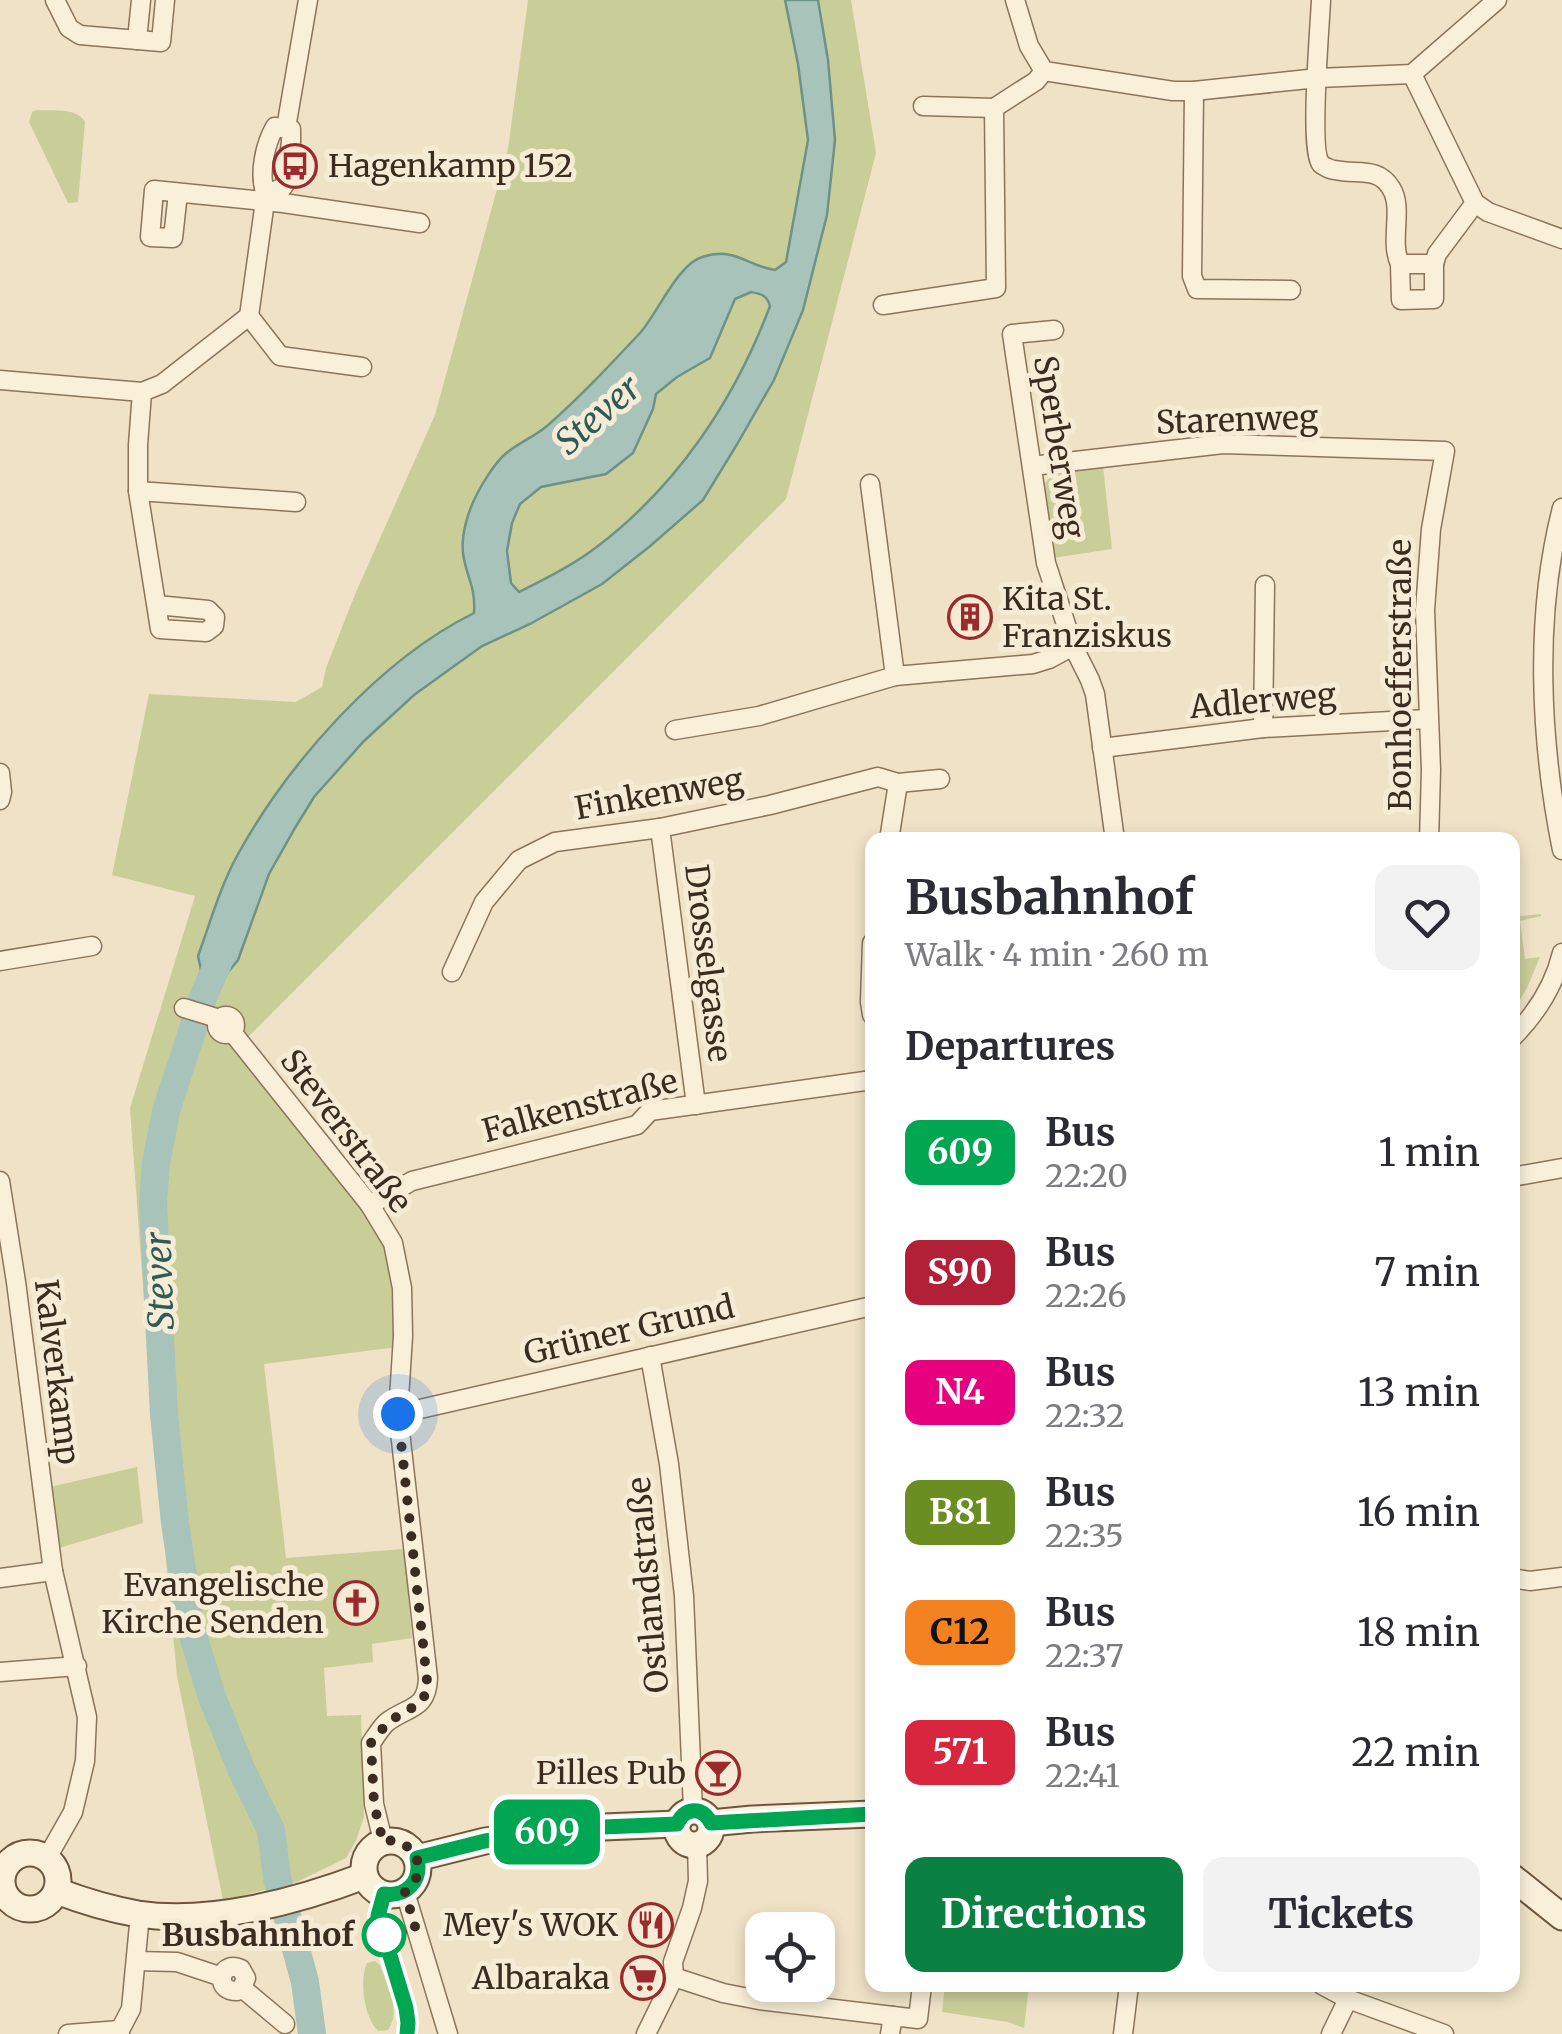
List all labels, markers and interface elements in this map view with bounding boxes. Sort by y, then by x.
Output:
bus stop icon: Hagenkamp 152 [272,143,318,189]
place label: Hagenkamp 152 [328,146,573,186]
street label: Sperberweg [1025,353,1093,541]
water label: Stever [547,366,650,464]
street label: Starenweg [1155,397,1319,443]
street label: Bonhoefferstraße [1380,539,1420,811]
place label: Kita St. Franziskus [1002,579,1172,656]
building icon: Kita St. Franziskus [947,594,993,640]
street label: Adlerweg [1187,675,1338,727]
street label: Finkenweg [572,759,746,829]
street label: Drosselgasse [676,862,740,1064]
button: heart [1375,865,1480,970]
text: Busbahnhof [905,867,1194,927]
text: Walk · 4 min · 260 m [905,935,1209,975]
text: Departures [905,1023,1115,1070]
street label: Steverstraße [272,1042,420,1220]
street label: Falkenstraße [478,1061,682,1151]
text: Bus [1045,1109,1115,1156]
text: 1 min [1379,1129,1480,1176]
text: 609 [927,1130,993,1174]
text: 22:20 [1045,1156,1128,1196]
text: Bus [1045,1229,1115,1276]
water label: Stever [136,1230,184,1331]
text: 7 min [1374,1249,1480,1296]
text: S90 [927,1250,993,1294]
text: 22:26 [1045,1276,1127,1316]
street label: Kalverkamp [26,1277,88,1467]
street label: Grüner Grund [520,1286,738,1374]
text: Bus [1045,1349,1115,1396]
text: 13 min [1358,1369,1480,1416]
text: N4 [935,1370,985,1414]
your location [373,1389,423,1439]
text: 22:32 [1045,1396,1125,1436]
text: Bus [1045,1469,1115,1516]
street label: Ostlandstraße [619,1475,677,1695]
text: 16 min [1357,1489,1480,1536]
text: B81 [929,1490,991,1534]
text: 22:35 [1045,1516,1124,1556]
place label: Evangelische Kirche Senden [101,1565,324,1642]
church icon: Evangelische Kirche Senden [333,1580,379,1626]
text: Bus [1045,1589,1115,1636]
text: 18 min [1357,1609,1480,1656]
text: C12 [930,1610,990,1654]
text: 22:37 [1045,1636,1124,1676]
text: Bus [1045,1709,1115,1756]
text: 22 min [1351,1729,1480,1776]
text: 571 [932,1730,988,1774]
bar icon: Pilles Pub [695,1750,741,1796]
place label: Pilles Pub [536,1753,686,1793]
text: 22:41 [1045,1756,1120,1796]
line badge: 609 [490,1800,604,1864]
text: 609 [514,1810,580,1854]
button: Directions [905,1857,1183,1972]
button: Tickets [1203,1857,1480,1972]
restaurant icon: Mey's WOK [628,1902,674,1948]
place label: Mey's WOK [443,1905,619,1945]
map controls [745,1912,835,2002]
button: locate [745,1912,835,2002]
marker: Busbahnhof [363,1914,405,1956]
place label: Busbahnhof [161,1915,355,1955]
supermarket icon: Albaraka [620,1955,666,2001]
place label: Albaraka [471,1958,610,1998]

